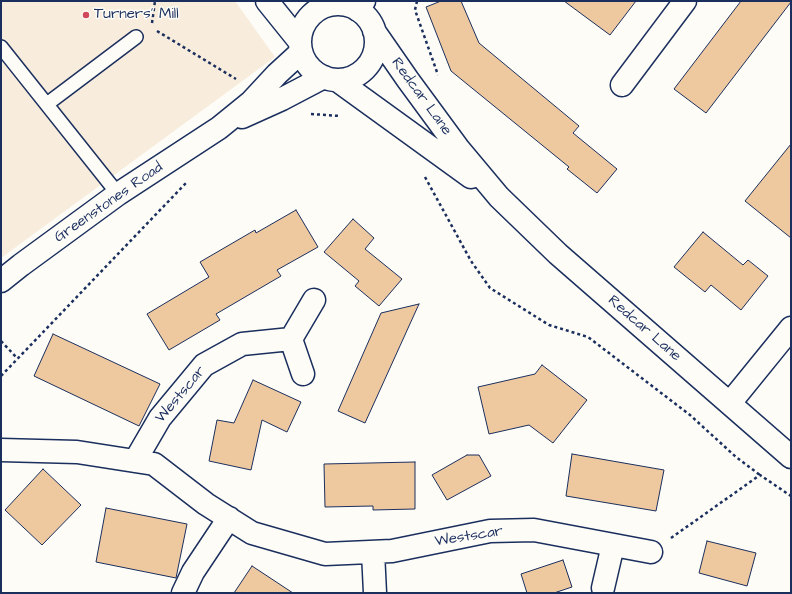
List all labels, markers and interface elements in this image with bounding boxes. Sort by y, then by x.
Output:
place label: Turners' Mill [94,6,178,24]
marker: Turners' Mill [81,10,91,20]
street label: Redcar Lane [387,55,455,139]
street label: Greenstones Road [51,159,167,247]
street label: Redcar Lane [604,292,684,366]
street label: Westscar [152,363,210,427]
street label: Westscar [434,523,504,551]

